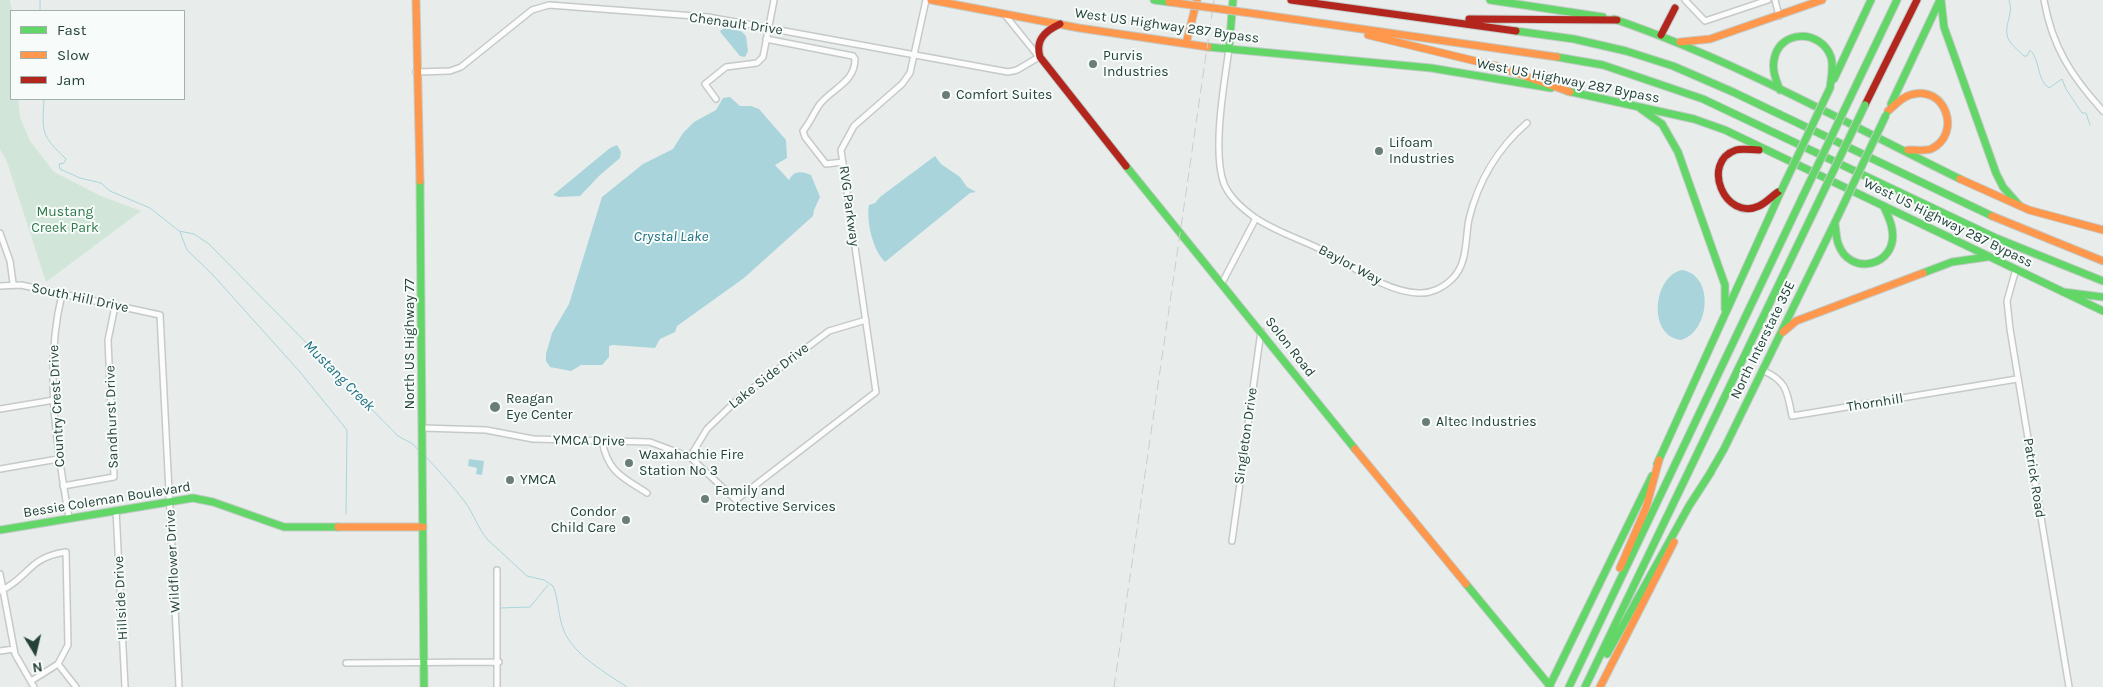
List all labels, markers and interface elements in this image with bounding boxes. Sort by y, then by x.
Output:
street label: West US Highway 287 Bypass [1074,5,1260,47]
street label: Chenault Drive [688,9,784,39]
legend [10,10,185,100]
text: Fast [57,21,86,39]
text: Slow [57,46,89,64]
place label: Purvis Industries [1103,48,1169,80]
street label: West US Highway 287 Bypass [1475,55,1661,107]
marker: Purvis Industries [1087,58,1099,70]
text: Jam [57,71,85,89]
place label: Comfort Suites [956,87,1052,103]
marker: Comfort Suites [940,89,952,101]
place label: Lifoam Industries [1389,135,1455,168]
marker: Lifoam Industries [1373,145,1385,157]
street label: RVG Parkway [835,164,863,248]
street label: West US Highway 287 Bypass [1861,175,2035,271]
park label: Mustang Creek Park [31,204,99,236]
water label: Crystal Lake [633,228,709,246]
street label: Baylor Way [1316,241,1384,289]
street label: North Interstate 35E [1727,278,1799,402]
street label: South Hill Drive [30,279,130,317]
street label: North US Highway 77 [402,279,418,409]
street label: Solon Road [1261,314,1319,380]
water label: Mustang Creek [300,337,378,415]
street label: Lake Side Drive [726,340,812,412]
street label: Country Crest Drive [45,344,69,468]
street label: Sandhurst Drive [102,365,122,469]
street label: Singleton Drive [1231,387,1261,485]
street label: Thornhill [1845,390,1905,416]
place label: Reagan Eye Center [506,391,573,424]
marker: Reagan Eye Center [488,400,502,414]
place label: Altec Industries [1436,414,1537,430]
marker: Altec Industries [1420,416,1432,428]
street label: YMCA Drive [553,432,625,450]
street label: Patrick Road [2019,437,2049,519]
place label: Waxahachie Fire Station No 3 [639,447,744,480]
marker: Waxahachie Fire Station No 3 [623,457,635,469]
place label: YMCA [520,472,556,488]
marker: YMCA [504,474,516,486]
street label: Bessie Coleman Boulevard [22,478,192,522]
place label: Family and Protective Services [715,483,836,516]
marker: Family and Protective Services [699,493,711,505]
place label: Condor Child Care [551,504,616,536]
street label: Wildflower Drive [162,509,184,613]
marker: Condor Child Care [620,514,632,526]
street label: Hillside Drive [110,555,132,641]
north arrow [10,627,60,677]
text: N [31,658,44,676]

